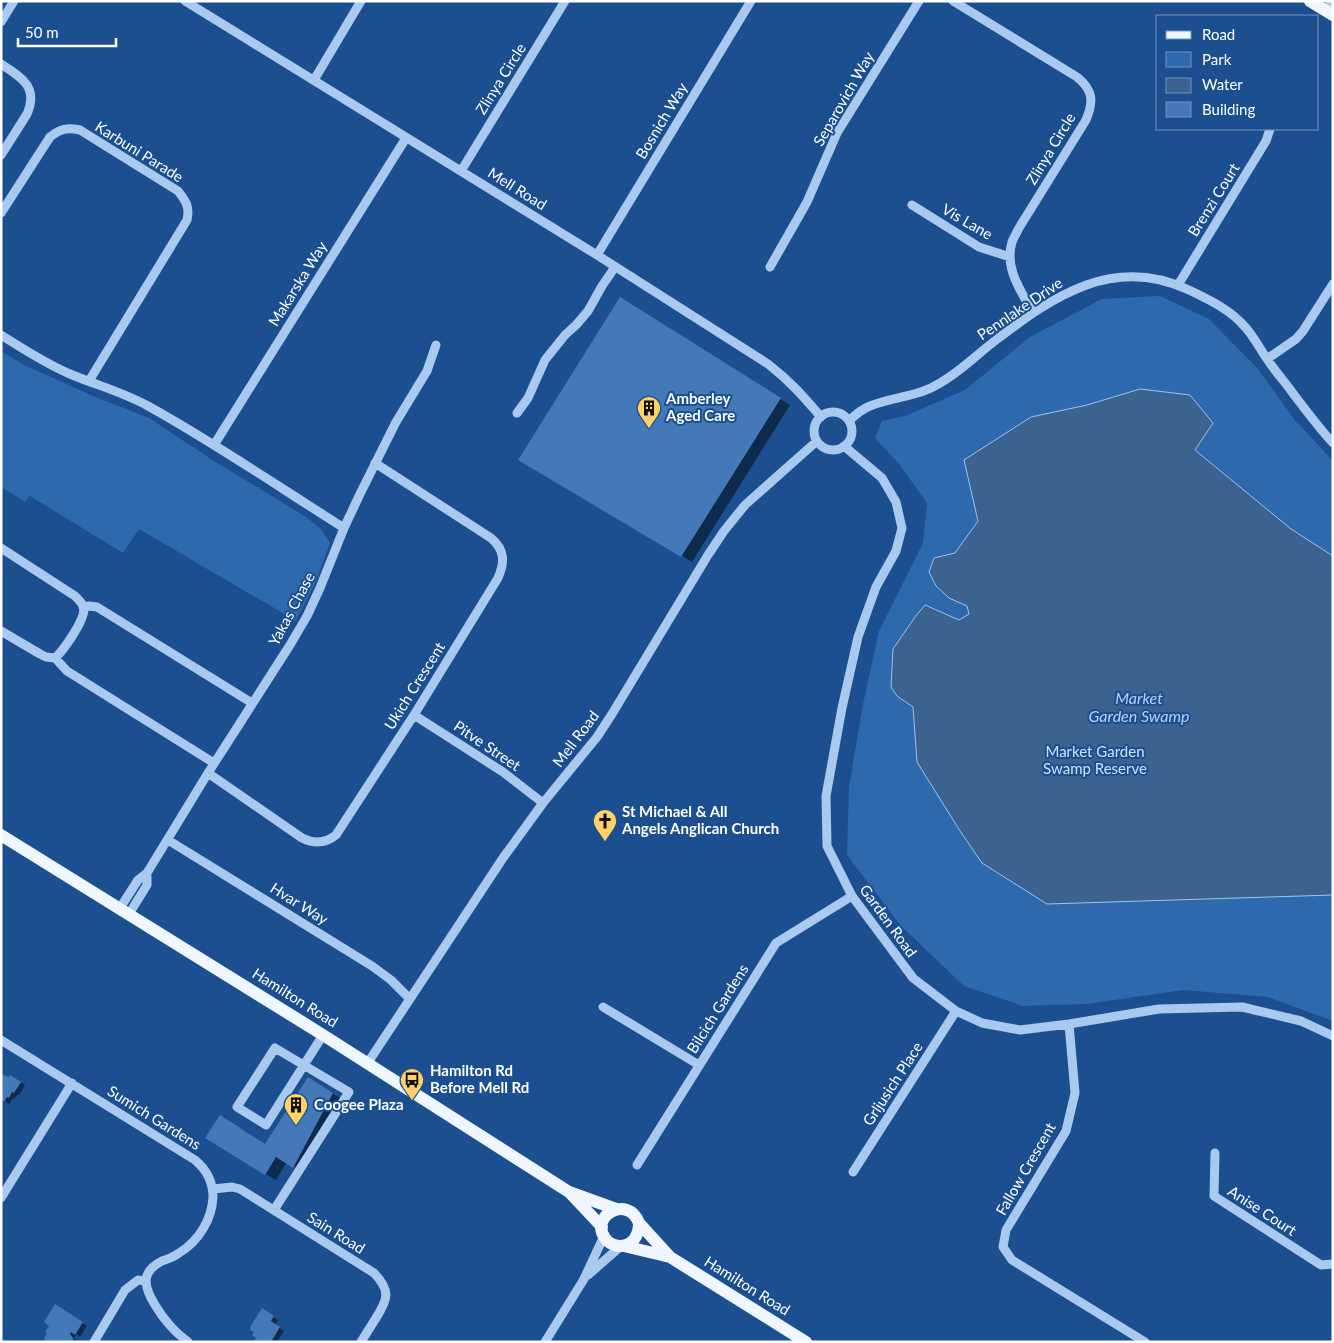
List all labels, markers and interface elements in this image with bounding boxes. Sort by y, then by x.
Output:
scale bar [18,15,115,47]
legend [1156,15,1319,130]
text: 50 m [25,23,59,41]
text: Road [1202,25,1235,43]
street label: Zlinya Circle [471,39,529,117]
street label: Separovich Way [809,48,877,149]
text: Park [1202,50,1232,68]
text: Water [1202,75,1243,93]
street label: Bosnich Way [631,79,691,162]
text: Building [1202,100,1255,118]
street label: Zlinya Circle [1022,109,1079,188]
street label: Karbuni Parade [92,117,187,186]
street label: Brenzi Court [1184,159,1243,239]
street label: Mell Road [485,163,550,213]
street label: Vis Lane [939,199,996,243]
street label: Makarska Way [264,238,331,329]
street label: Pennlake Drive [973,273,1066,343]
place label: Amberley Aged Care [665,389,735,424]
building icon: Amberley Aged Care [636,395,662,429]
street label: Yakas Chase [264,569,318,648]
street label: Ukich Crescent [380,638,449,732]
water label: Market Garden Swamp [1089,688,1189,725]
street label: Mell Road [548,707,602,770]
street label: Pitve Street [451,716,525,774]
park label: Market Garden Swamp Reserve [1043,742,1147,777]
place label: St Michael & All Angels Anglican Church [621,802,779,837]
church icon: St Michael & All Angels Anglican Church [592,808,618,842]
street label: Hvar Way [267,878,332,928]
street label: Garden Road [856,881,921,960]
street label: Bilcich Gardens [683,961,752,1056]
street label: Hamilton Road [249,964,342,1031]
street label: Grljusich Place [858,1038,926,1129]
place label: Hamilton Rd Before Mell Rd [430,1061,529,1096]
bus stop icon: Hamilton Rd Before Mell Rd [399,1067,425,1101]
street label: Sumich Gardens [105,1081,204,1153]
building icon: Coogee Plaza [283,1092,309,1126]
place label: Coogee Plaza [314,1095,404,1113]
street label: Fallow Crescent [991,1119,1059,1218]
street label: Anise Court [1225,1181,1301,1239]
street label: Sain Road [304,1207,369,1257]
street label: Hamilton Road [701,1252,794,1319]

